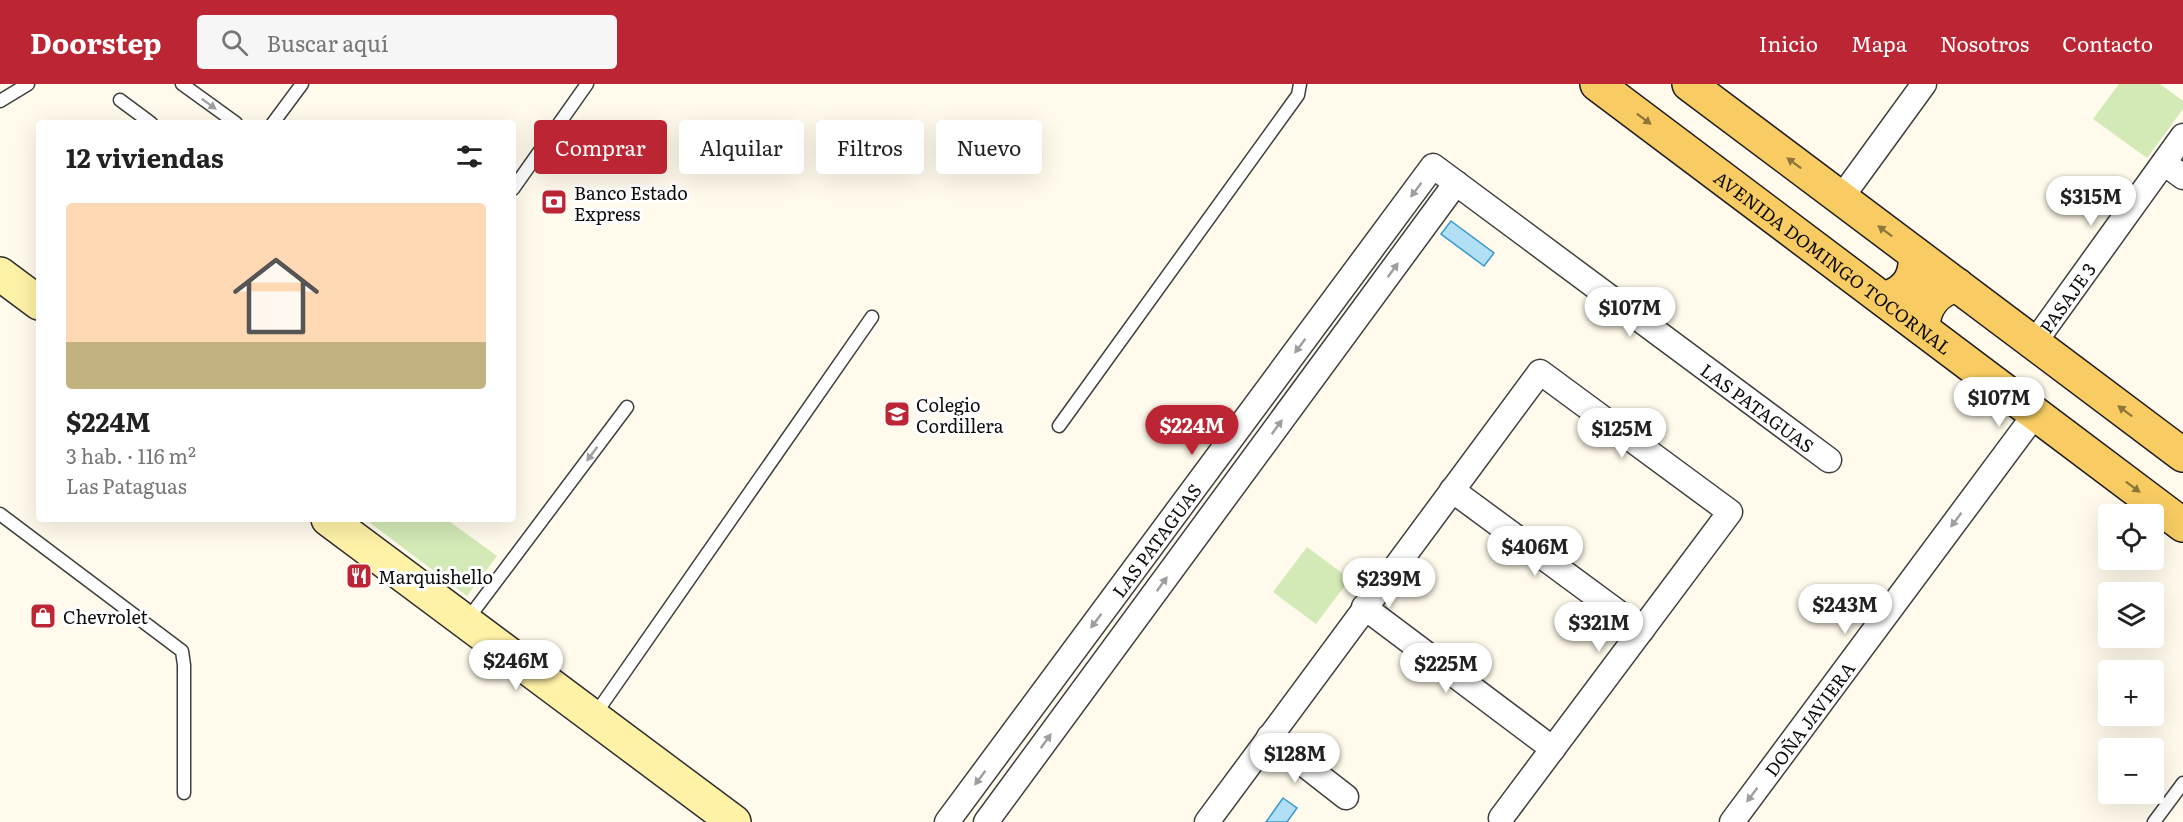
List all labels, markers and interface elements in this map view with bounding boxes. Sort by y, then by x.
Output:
search box [197,15,617,69]
text: Doorstep [30,21,161,63]
icon: search [218,26,251,59]
text: Buscar aquí [266,26,388,59]
text: Inicio [1759,27,1818,58]
text: Mapa [1851,27,1907,58]
text: Nosotros [1940,27,2029,58]
text: Contacto [2062,27,2153,58]
one-way arrow [202,97,217,109]
one-way arrow [1636,113,1652,125]
chip: Comprar [534,120,667,174]
chip: Alquilar [679,120,804,174]
chip: Filtros [816,120,924,174]
chip: Nuevo [936,120,1042,174]
text: 12 viviendas [66,137,224,176]
icon: filters [453,140,486,173]
one-way arrow [1787,157,1802,169]
street label: AVENIDA DOMINGO TOCORNAL [1709,164,1958,360]
pin: $315M [2049,176,2133,227]
place label: Banco Estado Express [574,179,688,227]
text: $315M [2060,180,2122,210]
one-way arrow [1410,182,1422,197]
bank icon: Banco Estado Express [539,187,569,217]
one-way arrow [1877,225,1893,237]
icon: home [222,242,330,350]
street label: PASAJE 3 [2032,257,2101,339]
one-way arrow [1386,262,1398,277]
pin: $107M [1588,287,1672,338]
text: $107M [1599,291,1661,321]
one-way arrow [1294,339,1306,354]
street label: LAS PATAGUAS [1695,356,1820,458]
pin: $107M [1957,377,2041,428]
text: $107M [1968,381,2030,411]
place label: Colegio Cordillera [916,391,1004,439]
school or university icon: Colegio Cordillera [882,399,912,429]
text: $224M [66,401,151,440]
pin: $224M [1150,405,1234,456]
one-way arrow [2117,406,2132,418]
pin: $125M [1580,408,1664,459]
text: $224M [1159,409,1225,439]
text: $125M [1591,412,1653,442]
one-way arrow [1271,419,1283,435]
text: 3 hab. · 116 m² [66,440,196,470]
one-way arrow [586,447,598,462]
text: Las Pataguas [66,470,187,500]
street label: LAS PATAGUAS [1105,478,1207,602]
one-way arrow [2125,480,2140,492]
map controls [2098,504,2164,804]
button: locate [2098,504,2164,570]
one-way arrow [1950,512,1962,528]
pin: $406M [1493,526,1577,577]
text: $406M [1501,530,1569,560]
pin: $239M [1347,558,1431,609]
restaurant icon: Marquishello [344,561,374,591]
text: $239M [1356,562,1422,592]
place label: Marquishello [378,563,493,590]
one-way arrow [1155,576,1167,591]
button: layers [2098,582,2164,648]
pin: $243M [1803,584,1887,635]
text: $243M [1812,588,1878,618]
shop icon: Chevrolet [28,601,58,631]
pin: $321M [1557,602,1641,653]
place label: Chevrolet [63,603,148,630]
text: $321M [1568,606,1630,636]
one-way arrow [1090,613,1102,629]
pin: $246M [474,640,558,691]
pin: $225M [1404,643,1488,694]
text: $246M [483,644,549,674]
text: $225M [1414,647,1478,677]
street label: DOÑA JAVIERA [1757,655,1861,781]
button: + [2098,660,2164,726]
one-way arrow [1040,733,1052,749]
pin: $128M [1253,733,1337,784]
text: $128M [1264,737,1326,767]
button: − [2098,738,2164,804]
one-way arrow [974,769,986,785]
one-way arrow [1747,787,1759,802]

